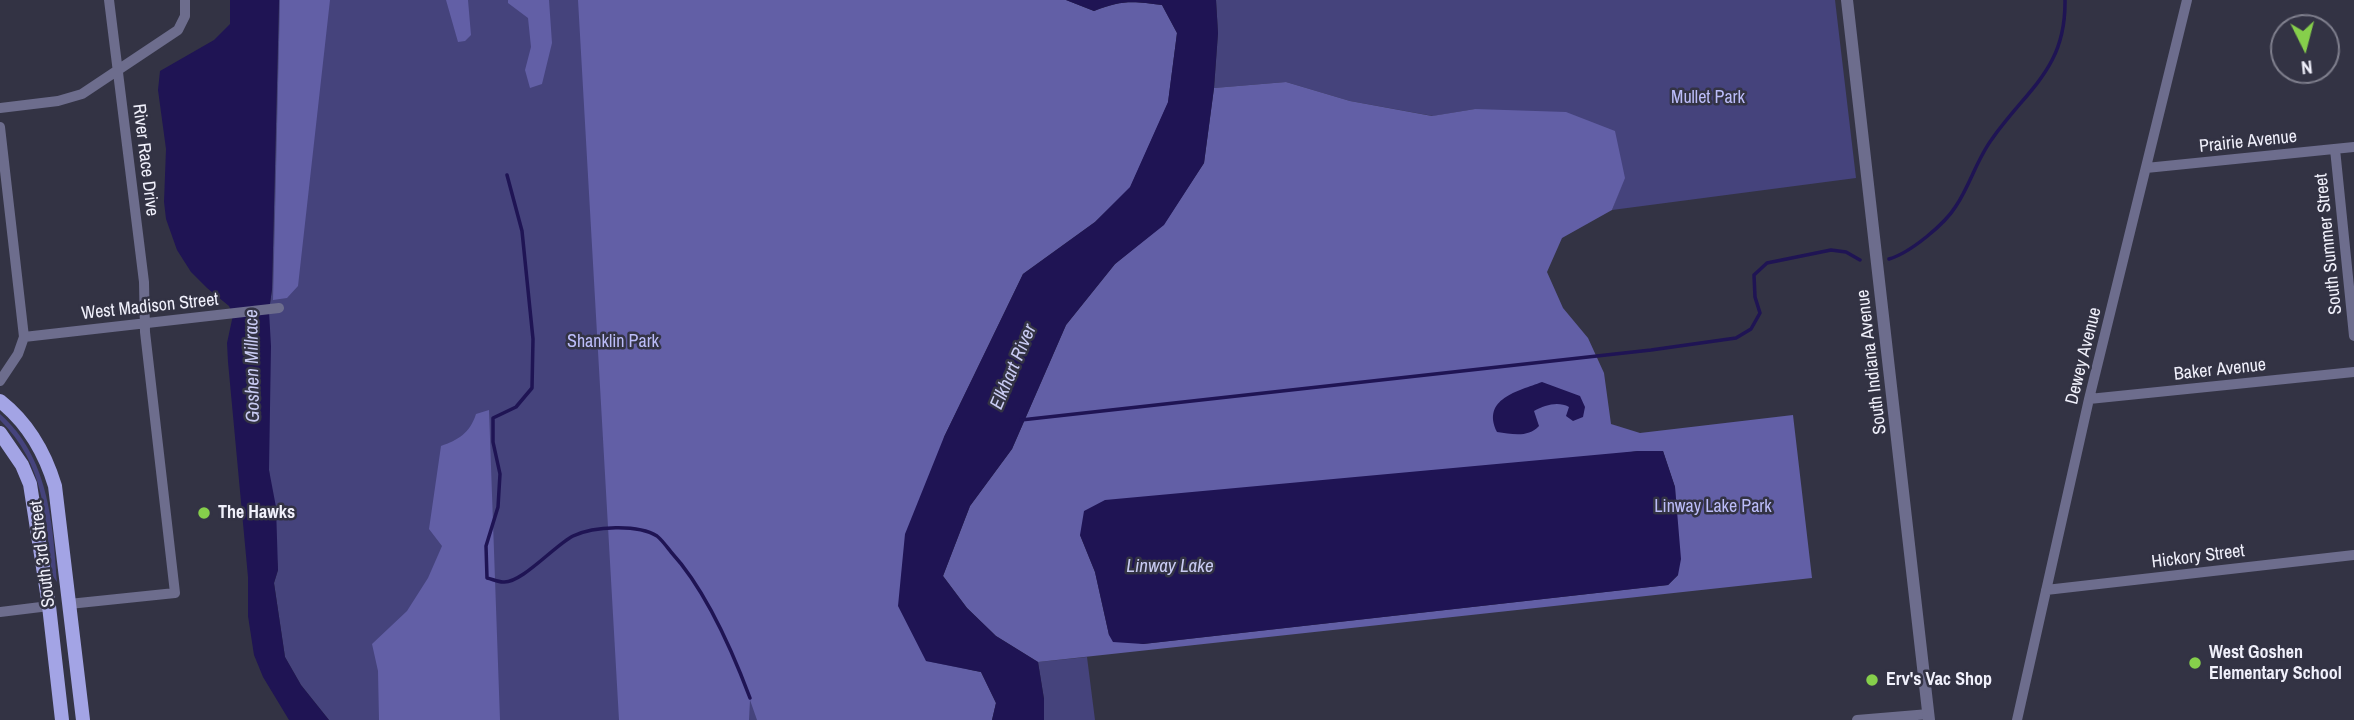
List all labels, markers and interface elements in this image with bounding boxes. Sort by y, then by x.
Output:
north arrow [2270,14,2340,84]
text: N [2300,54,2314,81]
park label: Mullet Park [1671,87,1745,109]
street label: River Race Drive [127,103,163,217]
street label: Prairie Avenue [2198,126,2298,158]
street label: South Summer Street [2311,172,2347,316]
street label: South Indiana Avenue [1852,288,1892,436]
street label: West Madison Street [80,289,220,325]
street label: Dewey Avenue [2062,305,2106,407]
water label: Goshen Millrace [241,309,265,423]
water label: Elkhart River [986,321,1042,413]
park label: Shanklin Park [567,331,659,353]
street label: Baker Avenue [2173,354,2267,386]
park label: Linway Lake Park [1654,496,1772,518]
street label: South 3rd Street [26,499,60,609]
place label: The Hawks [218,502,295,524]
marker: The Hawks [196,505,212,521]
street label: Hickory Street [2150,541,2246,573]
water label: Linway Lake [1126,556,1214,578]
place label: West Goshen Elementary School [2209,642,2342,684]
marker: West Goshen Elementary School [2187,655,2203,671]
place label: Erv's Vac Shop [1886,669,1992,691]
marker: Erv's Vac Shop [1864,672,1880,688]

